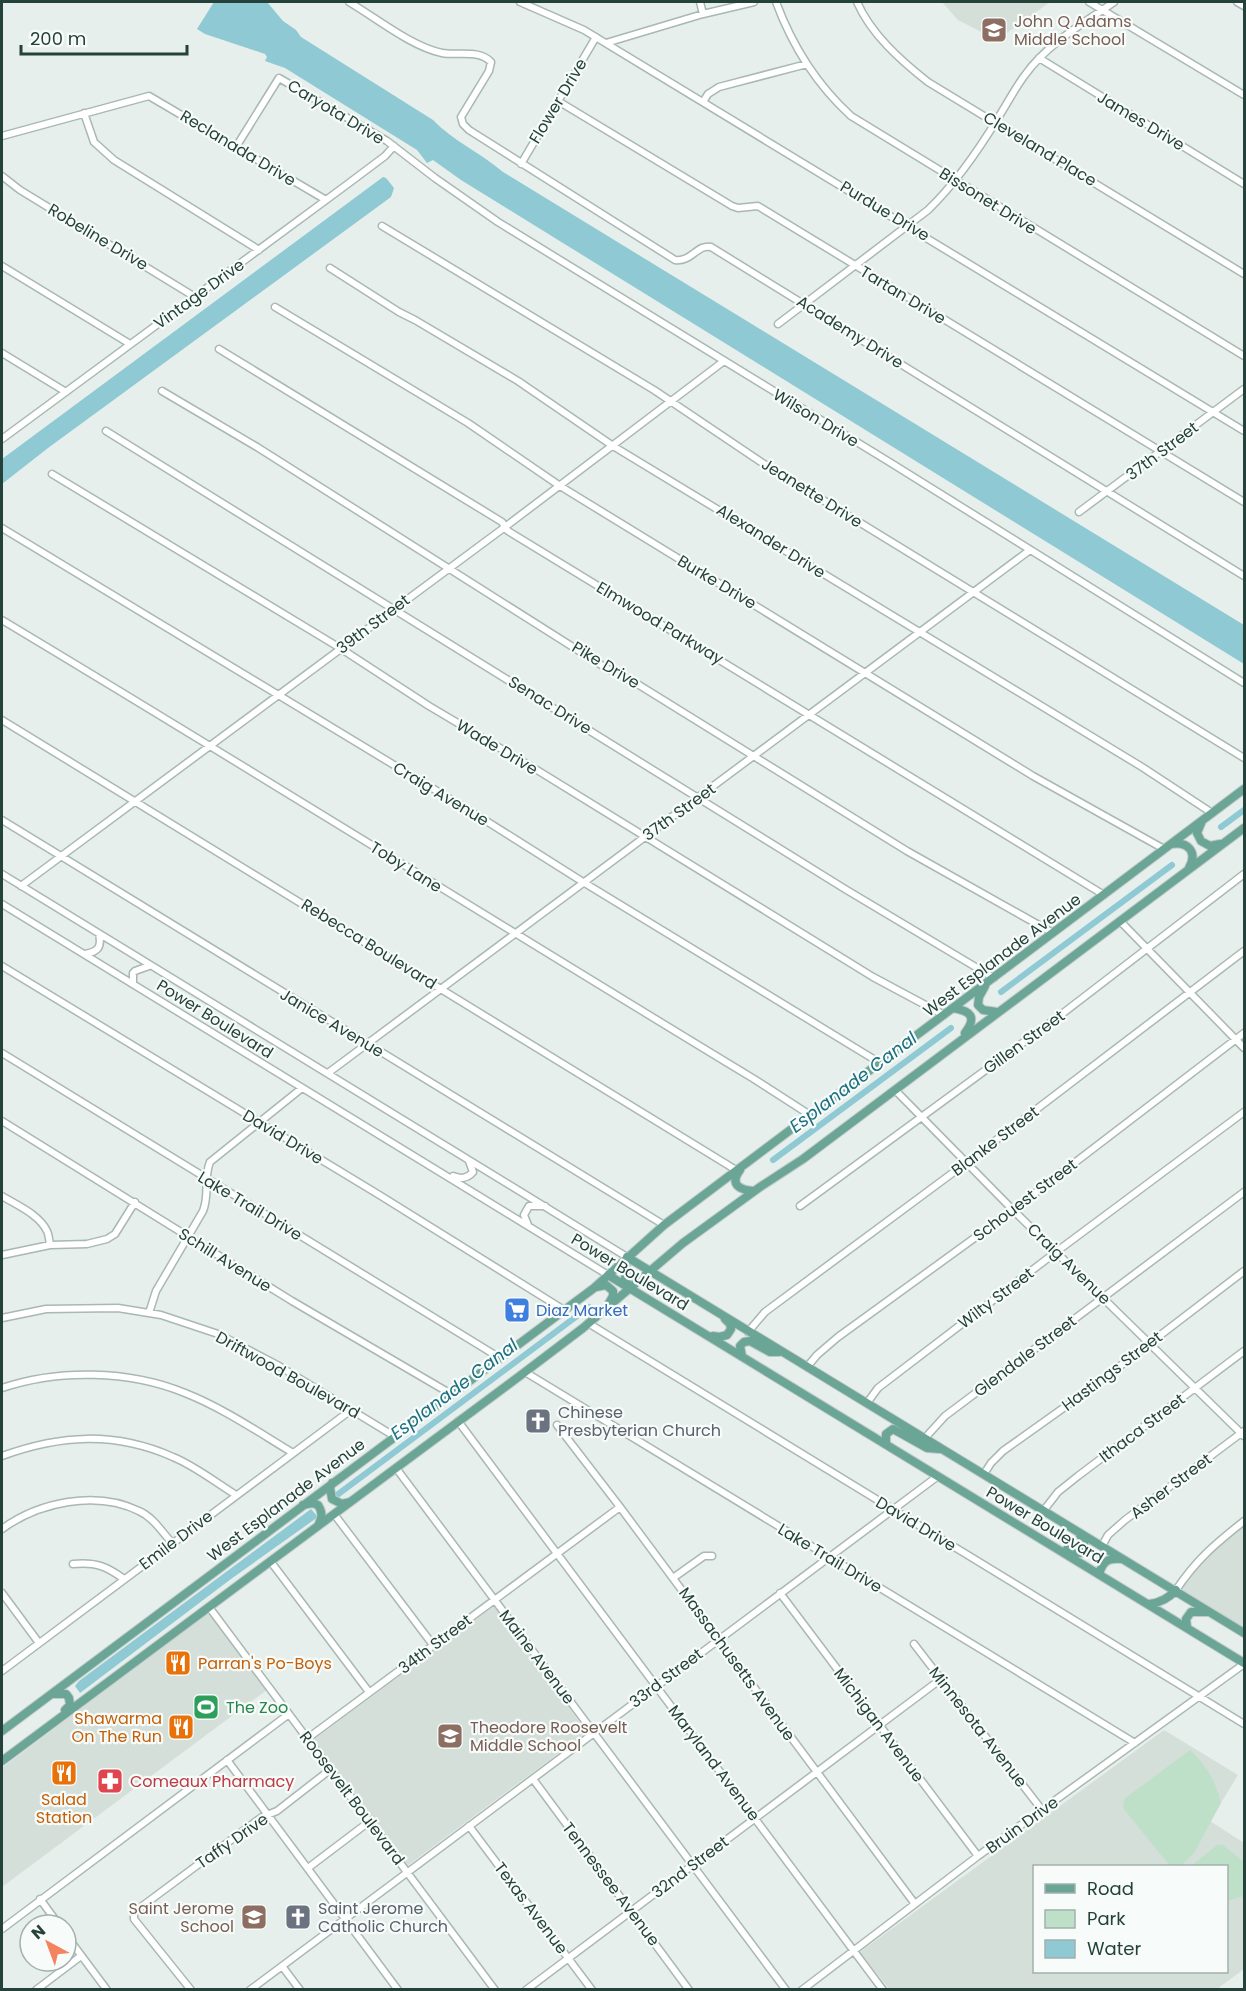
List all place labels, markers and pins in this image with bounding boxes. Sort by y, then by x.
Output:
place label: John Q Adams Middle School [1014,10,1132,51]
school or university icon: John Q Adams Middle School [979,15,1009,45]
supermarket icon: Diaz Market [502,1295,532,1325]
place label: Diaz Market [536,1299,628,1322]
place label: Chinese Presbyterian Church [558,1401,721,1442]
church icon: Chinese Presbyterian Church [523,1406,553,1436]
restaurant icon: Parran's Po-Boys [163,1648,193,1678]
place label: Parran's Po-Boys [198,1652,332,1675]
sports icon: The Zoo [191,1692,221,1722]
place label: The Zoo [226,1696,288,1719]
place label: Shawarma On The Run [72,1707,162,1748]
restaurant icon: Shawarma On The Run [166,1712,196,1742]
place label: Theodore Roosevelt Middle School [470,1716,628,1757]
school or university icon: Theodore Roosevelt Middle School [435,1721,465,1751]
restaurant icon: Salad Station [49,1758,79,1788]
pharmacy icon: Comeaux Pharmacy [95,1766,125,1796]
place label: Comeaux Pharmacy [130,1770,294,1793]
place label: Salad Station [36,1788,92,1829]
place label: Saint Jerome School [129,1897,234,1938]
place label: Saint Jerome Catholic Church [318,1897,448,1938]
school or university icon: Saint Jerome School [239,1902,269,1932]
church icon: Saint Jerome Catholic Church [283,1902,313,1932]

